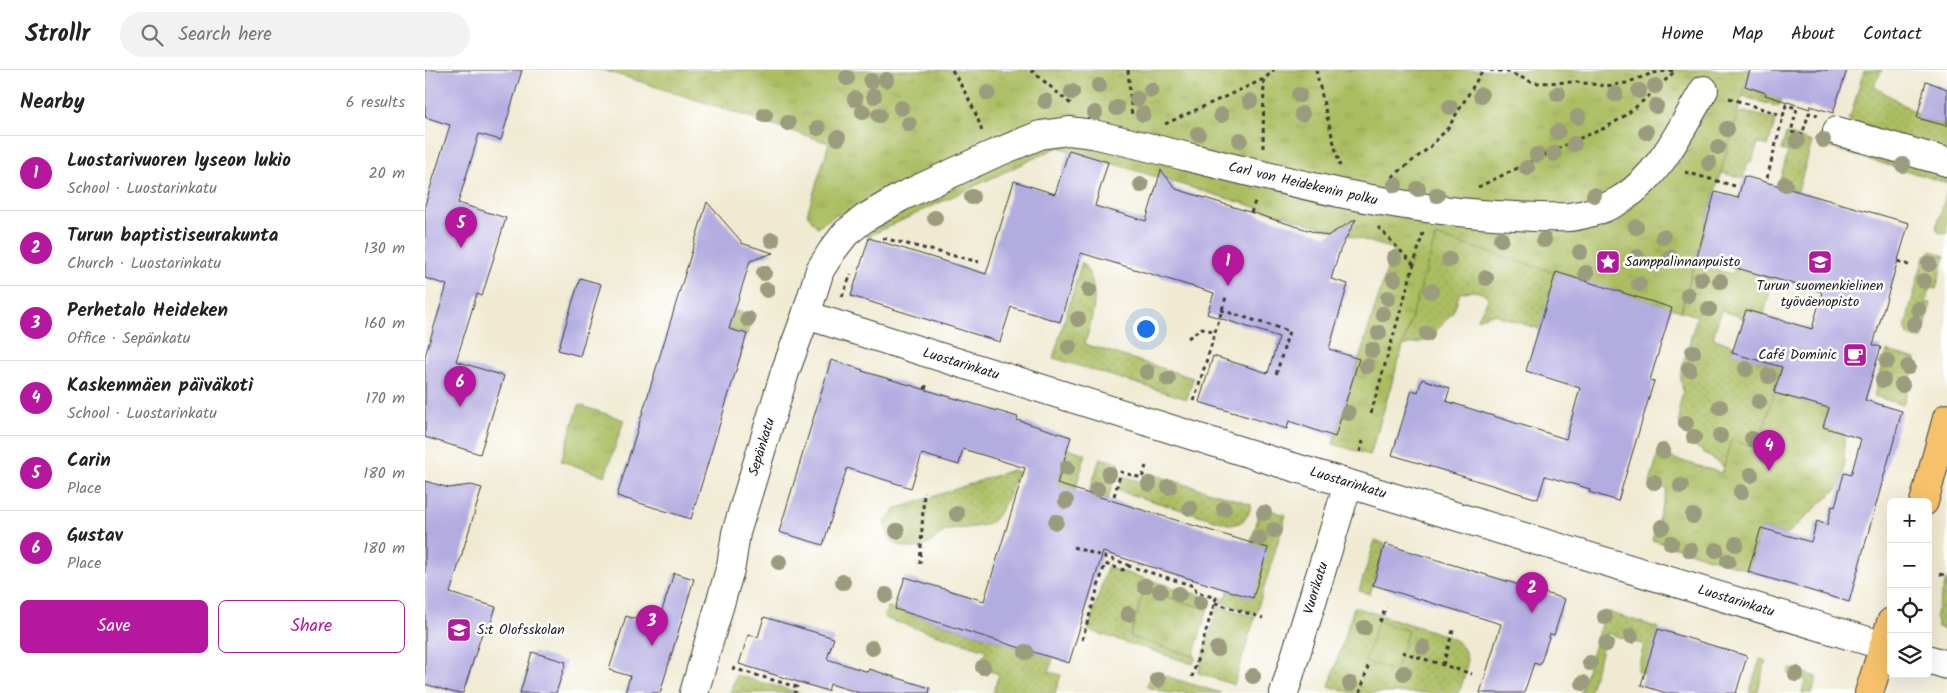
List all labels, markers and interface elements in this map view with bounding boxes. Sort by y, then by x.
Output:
search box [120,12,470,57]
text: Strollr [25,15,90,54]
text: Search here [178,20,272,50]
text: Home [1661,20,1704,49]
text: Map [1732,20,1763,49]
text: About [1791,20,1835,49]
text: Contact [1863,20,1922,49]
icon: search [138,21,166,49]
text: Nearby [20,86,85,119]
text: 6 results [346,90,405,115]
text: Luostarivuoren lyseon lukio [67,146,291,176]
street label: Carl von Heidekenin polku [1226,156,1380,212]
text: 1 [34,161,38,186]
text: 20 m [369,161,405,186]
text: School · Luostarinkatu [67,176,217,201]
pin: 5 [445,207,477,248]
text: Turun baptistiseurakunta [67,221,278,251]
text: 2 [31,236,41,261]
text: 130 m [364,236,405,261]
pin: 1 [1212,245,1244,286]
place icon: Samppalinnanpuisto [1595,249,1621,275]
school or university icon: Turun suomenkielinen työväenopisto [1807,249,1833,275]
text: Church · Luostarinkatu [67,251,221,276]
place label: Samppalinnanpuisto [1625,251,1740,273]
place label: Turun suomenkielinen työväenopisto [1757,275,1883,313]
text: Perhetalo Heideken [67,296,228,326]
text: 3 [32,311,40,336]
text: 160 m [364,311,405,336]
your location [1133,316,1159,342]
text: Office · Sepänkatu [67,326,191,351]
street label: Luostarinkatu [920,342,1002,386]
cafe icon: Café Dominic [1842,342,1868,368]
place label: Café Dominic [1758,344,1837,366]
pin: 6 [444,366,476,407]
text: Kaskenmäen päiväkoti [67,371,253,401]
text: 4 [32,386,40,411]
text: 170 m [365,386,405,411]
text: School · Luostarinkatu [67,401,217,426]
street label: Sepänkatu [743,415,781,479]
pin: 4 [1753,430,1785,471]
text: Carin [67,446,111,476]
text: 5 [32,461,40,486]
text: 180 m [363,461,405,486]
street label: Luostarinkatu [1307,461,1389,505]
text: Place [67,476,101,501]
map controls [1887,498,1932,678]
button: + [1887,498,1932,543]
text: Gustav [67,521,123,551]
text: 6 [32,536,40,561]
text: 180 m [363,536,405,561]
button: − [1887,543,1932,588]
text: Place [67,551,101,576]
street label: Vuorikatu [1298,559,1334,617]
pin: 2 [1516,572,1548,613]
street label: Luostarinkatu [1695,579,1777,623]
button: locate [1887,588,1932,633]
button: Save [20,600,208,653]
button: Share [218,600,405,653]
pin: 3 [636,605,668,646]
school or university icon: S:t Olofsskolan [446,617,472,643]
place label: S:t Olofsskolan [477,619,565,641]
button: layers [1887,633,1932,678]

